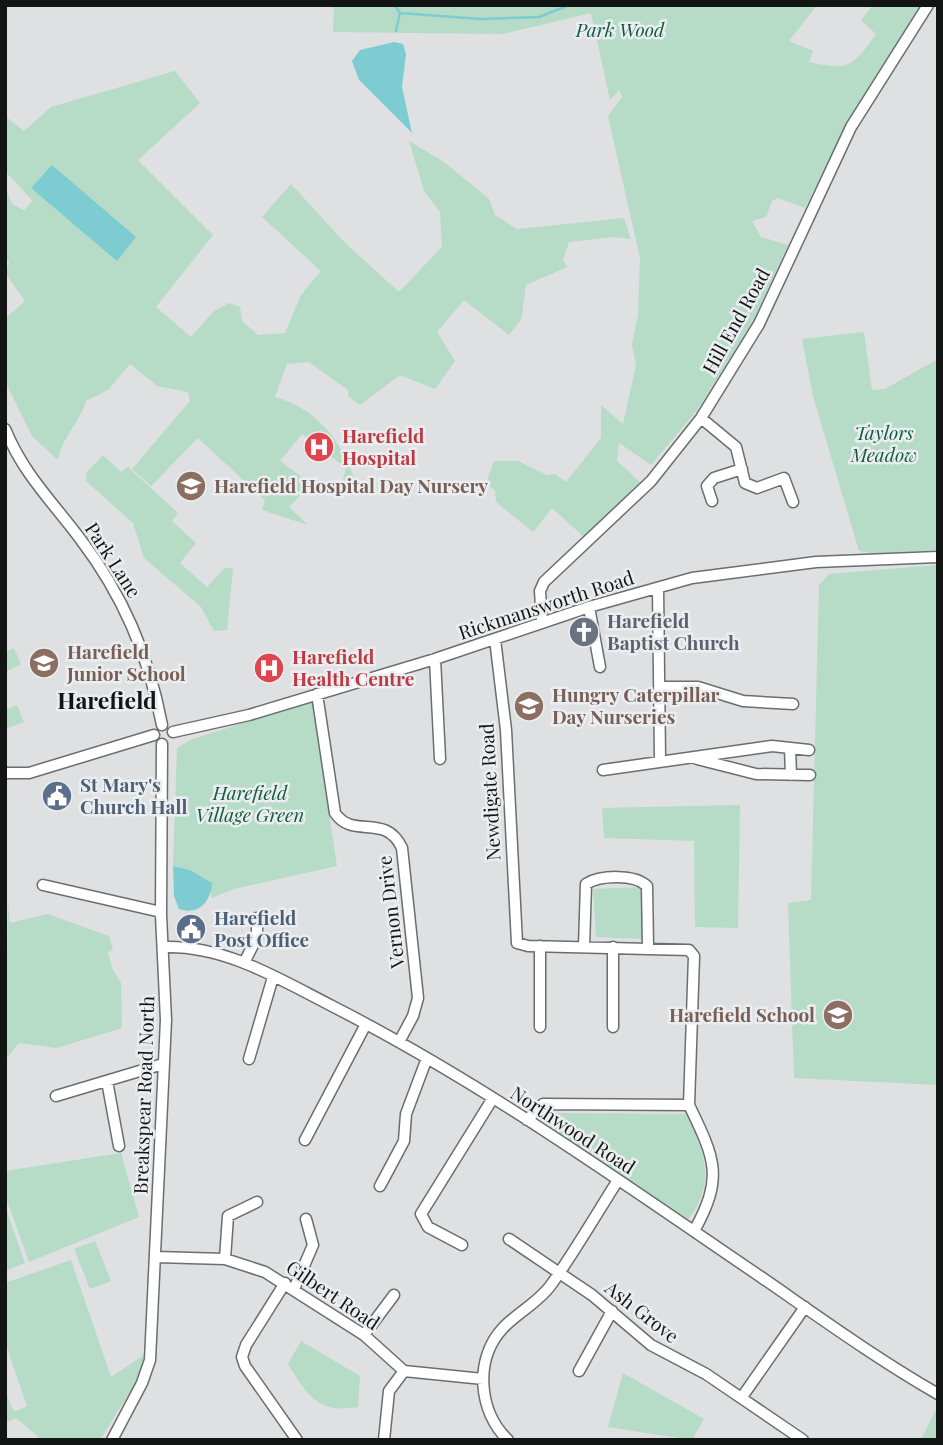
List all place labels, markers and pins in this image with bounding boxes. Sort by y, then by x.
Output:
place label: Harefield Hospital [342,422,425,470]
hospital icon: Harefield Hospital [302,430,336,464]
school or university icon: Harefield Hospital Day Nursery [174,469,208,503]
place label: Harefield Hospital Day Nursery [214,472,488,498]
place label: Harefield Baptist Church [607,607,740,655]
church icon: Harefield Baptist Church [567,615,601,649]
place label: Harefield Junior School [66,638,186,686]
place label: Harefield Health Centre [292,643,414,691]
school or university icon: Harefield Junior School [27,646,61,680]
hospital icon: Harefield Health Centre [252,651,286,685]
place label: Hungry Caterpillar Day Nurseries [552,681,719,729]
school or university icon: Hungry Caterpillar Day Nurseries [512,689,546,723]
place label: St Mary's Church Hall [80,771,187,819]
public building icon: St Mary's Church Hall [40,779,74,813]
place label: Harefield Post Office [214,904,309,952]
public building icon: Harefield Post Office [174,912,208,946]
school or university icon: Harefield School [821,998,855,1032]
place label: Harefield School [669,1001,815,1027]

